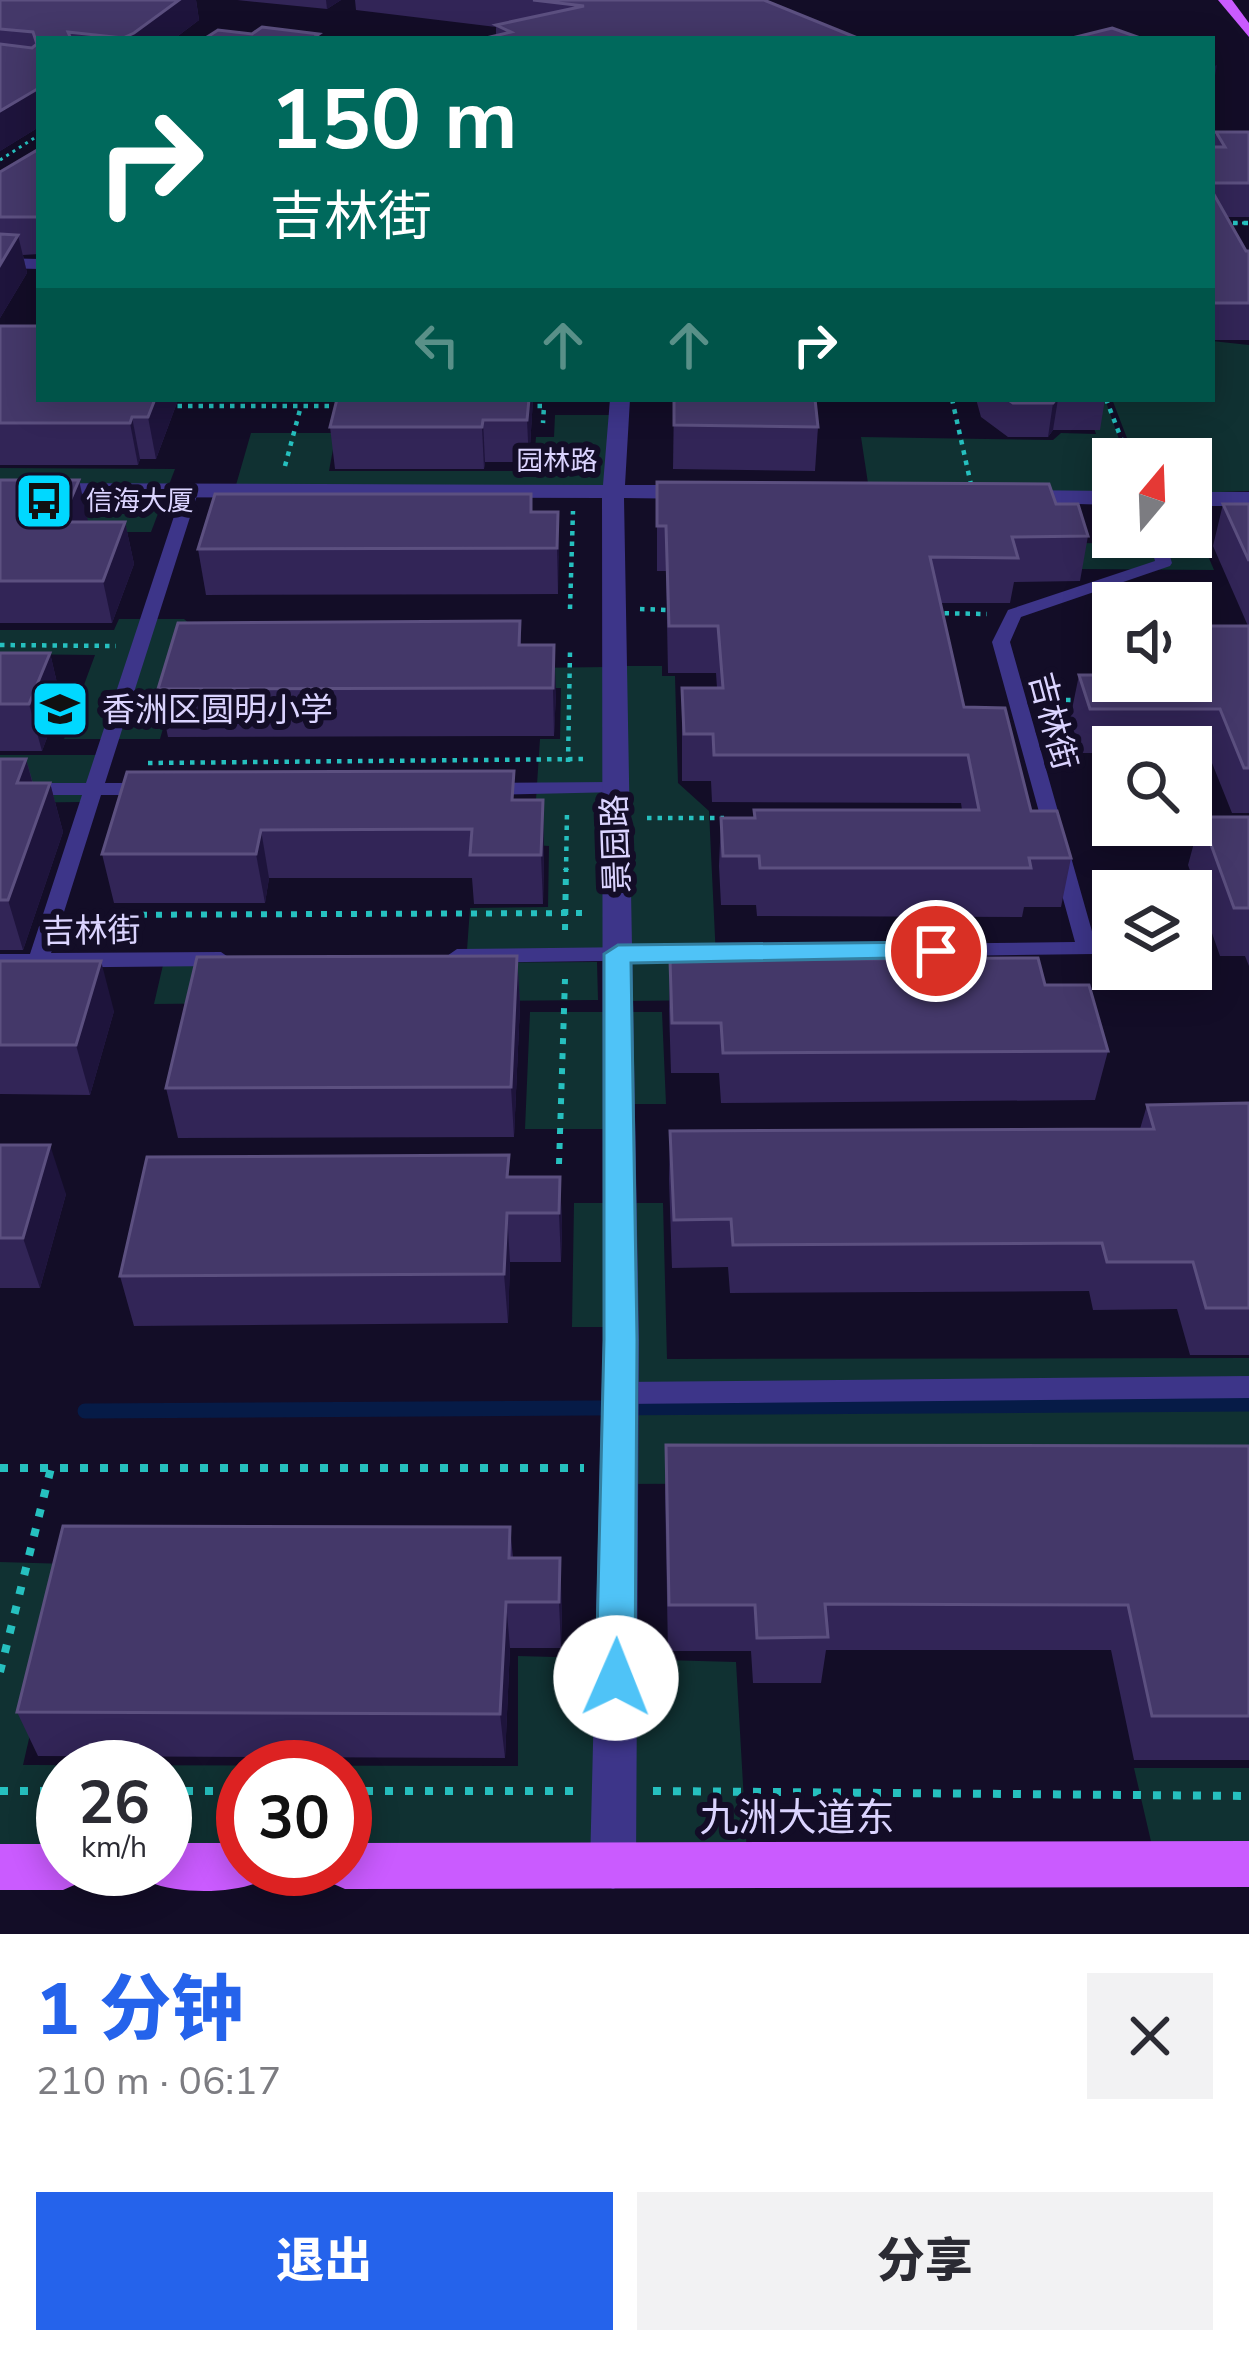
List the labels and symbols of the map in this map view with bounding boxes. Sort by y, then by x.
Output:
north arrow [1092,438,1212,558]
street label: 园林路 [517,443,598,480]
bus stop icon: 信海大厦 [13,470,75,532]
place label: 信海大厦 [86,483,194,520]
street label: 吉林街 [1018,668,1087,775]
school or university icon: 香洲区圆明小学 [29,678,91,740]
place label: 香洲区圆明小学 [102,688,333,733]
street label: 景园路 [592,794,641,894]
pin [885,900,987,1002]
street label: 吉林街 [41,908,141,955]
position arrow [553,1615,679,1741]
speed limit sign: 30 [216,1740,372,1896]
street label: 九洲大道东 [699,1792,895,1845]

